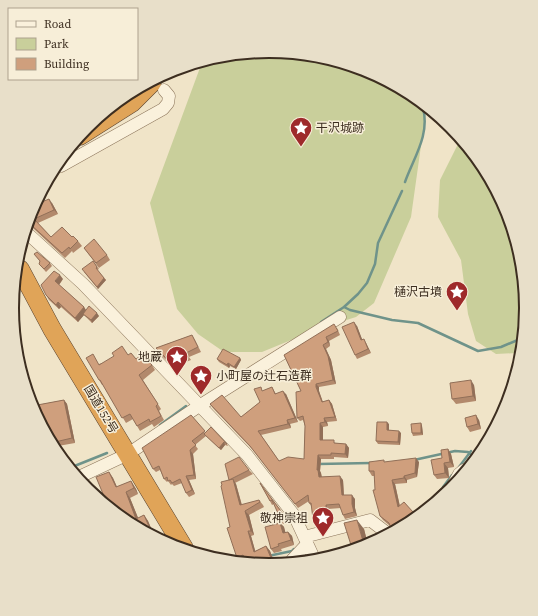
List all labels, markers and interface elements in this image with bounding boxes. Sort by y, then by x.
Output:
legend [8,8,138,80]
text: Road [44,16,71,32]
text: Park [44,36,69,52]
text: Building [44,56,89,72]
place icon: 干沢城跡 [288,115,314,148]
place label: 干沢城跡 [316,120,364,136]
place icon: 樋沢古墳 [444,279,470,312]
place label: 樋沢古墳 [394,284,442,300]
place icon: 地蔵 [164,344,190,377]
place label: 地蔵 [138,349,162,365]
place icon: 小町屋の辻石造群 [188,363,214,396]
place label: 小町屋の辻石造群 [216,368,312,384]
street label: 国道152号 [80,382,122,436]
place icon: 敬神崇祖 [310,505,336,538]
place label: 敬神崇祖 [260,510,308,526]

